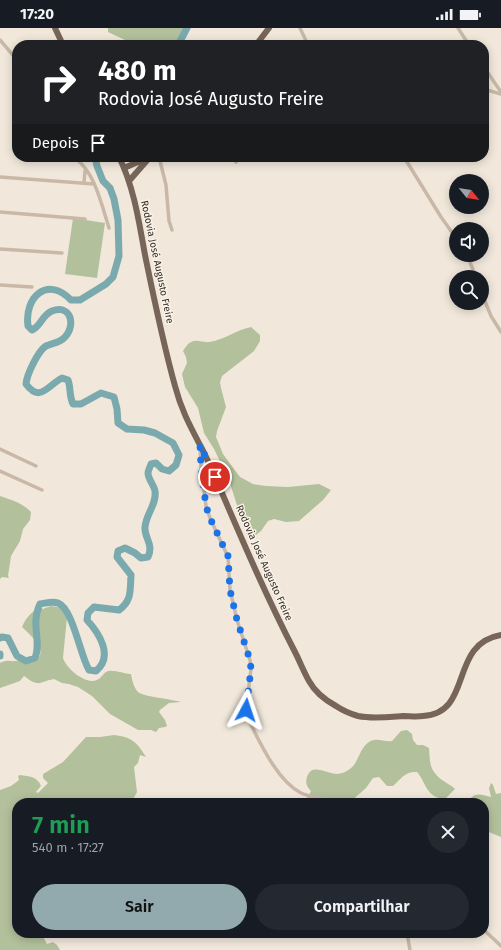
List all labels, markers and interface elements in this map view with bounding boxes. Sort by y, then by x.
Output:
text: 17:20 [20,5,54,23]
text: 480 m [98,54,177,87]
icon: right [32,56,84,108]
text: Rodovia José Augusto Freire [98,88,324,110]
icon: arrive [87,132,109,154]
text: Depois [32,134,79,152]
north arrow [449,174,489,214]
map controls [449,174,489,310]
street label: Rodovia José Augusto Freire [138,199,176,325]
button: sound [449,222,489,262]
button: search [449,270,489,310]
pin [198,460,232,494]
icon: arrive [204,466,226,488]
street label: Rodovia José Augusto Freire [233,503,295,623]
position arrow [225,689,267,731]
text: 7 min [32,811,90,839]
button: close [427,811,469,853]
text: 540 m · 17:27 [32,840,104,855]
button: Sair [32,884,247,930]
button: Compartilhar [255,884,469,930]

